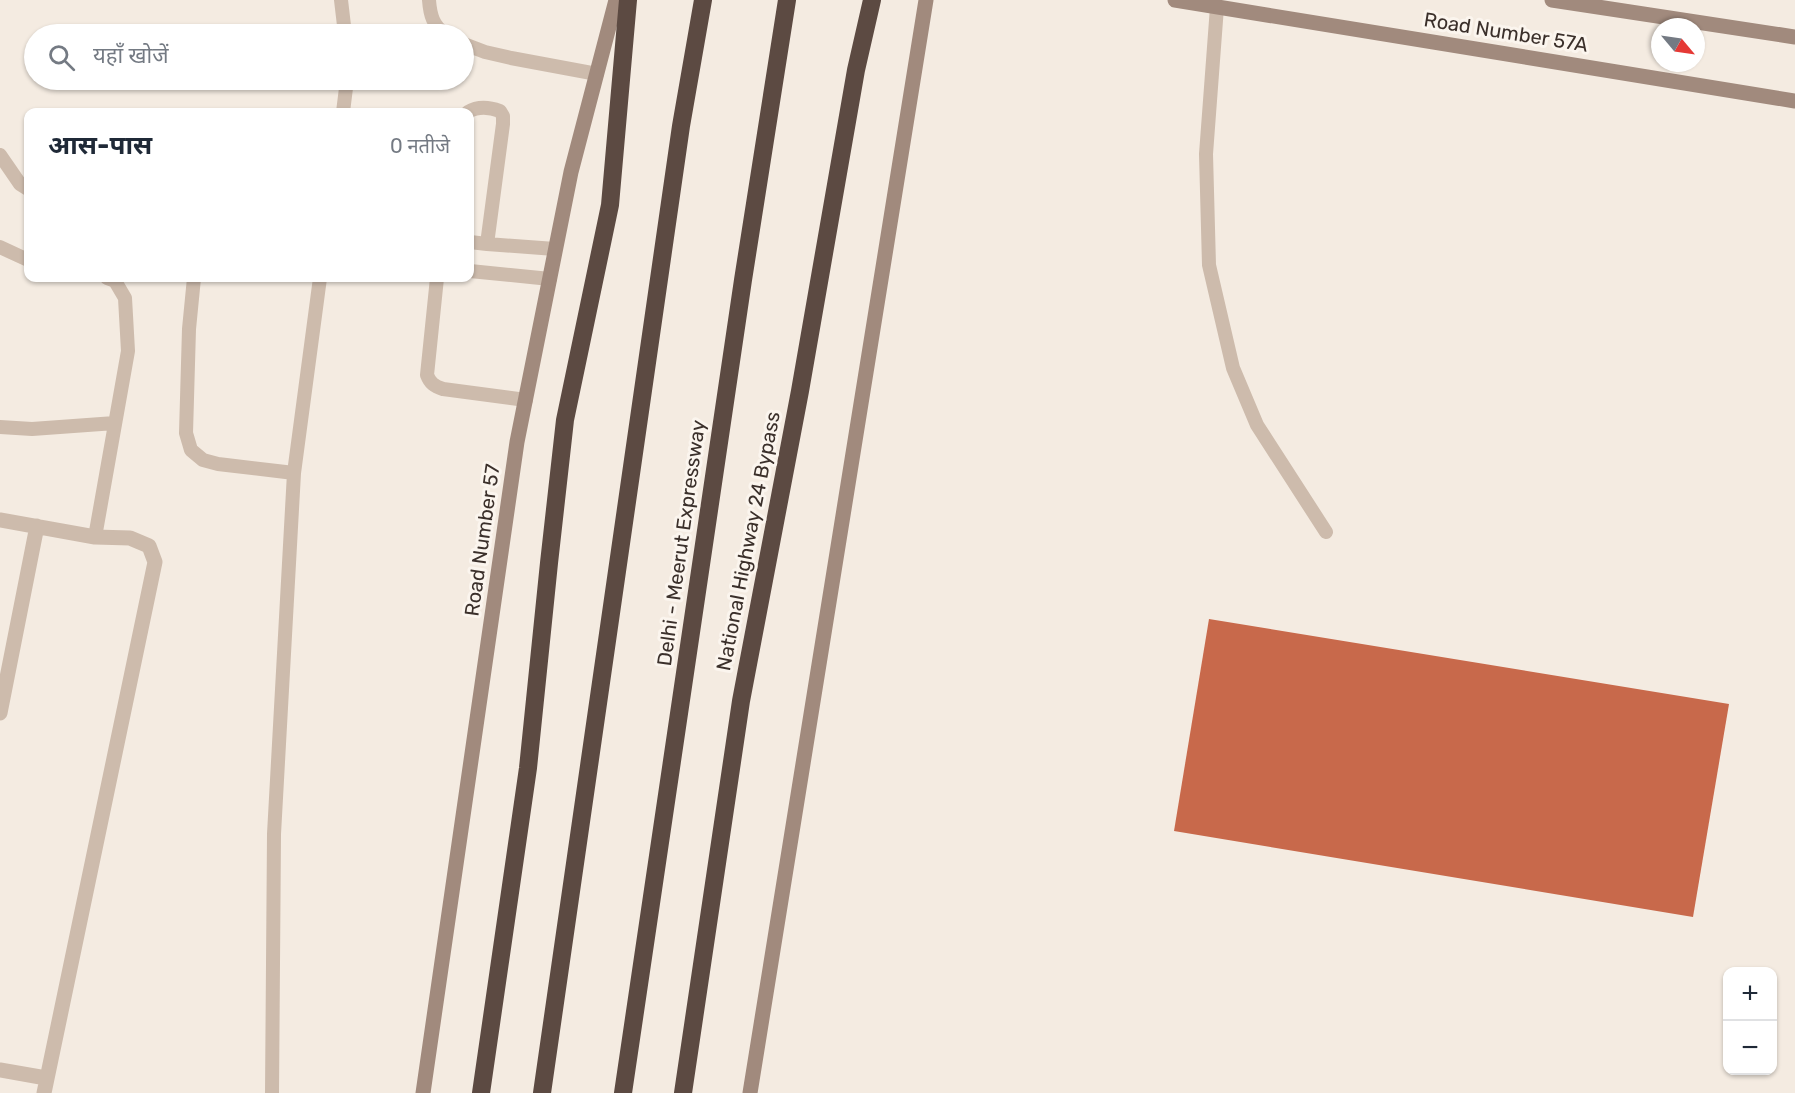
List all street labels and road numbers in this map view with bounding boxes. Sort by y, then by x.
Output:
street label: Road Number 57A [1422,7,1590,57]
street label: National Highway 24 Bypass [711,409,785,673]
street label: Delhi - Meerut Expressway [652,418,710,668]
street label: Road Number 57 [459,462,505,618]

